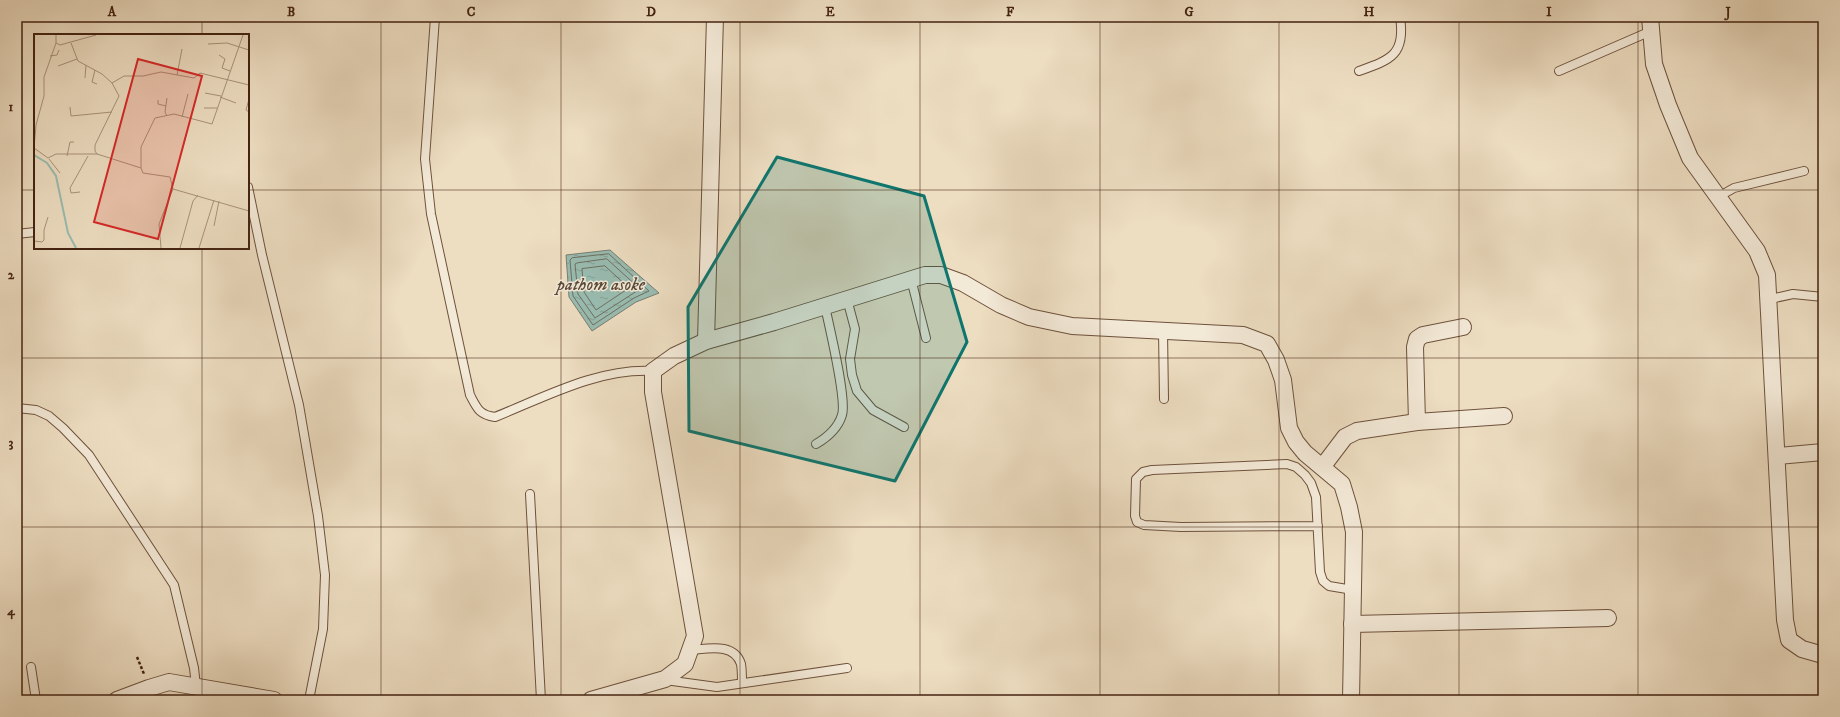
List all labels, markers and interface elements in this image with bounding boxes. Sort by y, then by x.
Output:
text: A [107,4,117,20]
text: B [287,4,295,20]
text: C [467,4,476,20]
text: D [646,4,656,20]
text: E [825,4,835,20]
text: F [1006,4,1015,20]
text: G [1184,4,1194,20]
text: H [1364,4,1375,20]
text: I [1546,4,1552,20]
text: J [1723,4,1731,21]
inset map [34,34,249,249]
text: 1 [9,99,14,115]
text: 2 [8,267,15,283]
water label: pathom asoke [554,274,646,296]
text: 3 [9,435,14,451]
text: 4 [6,603,15,620]

